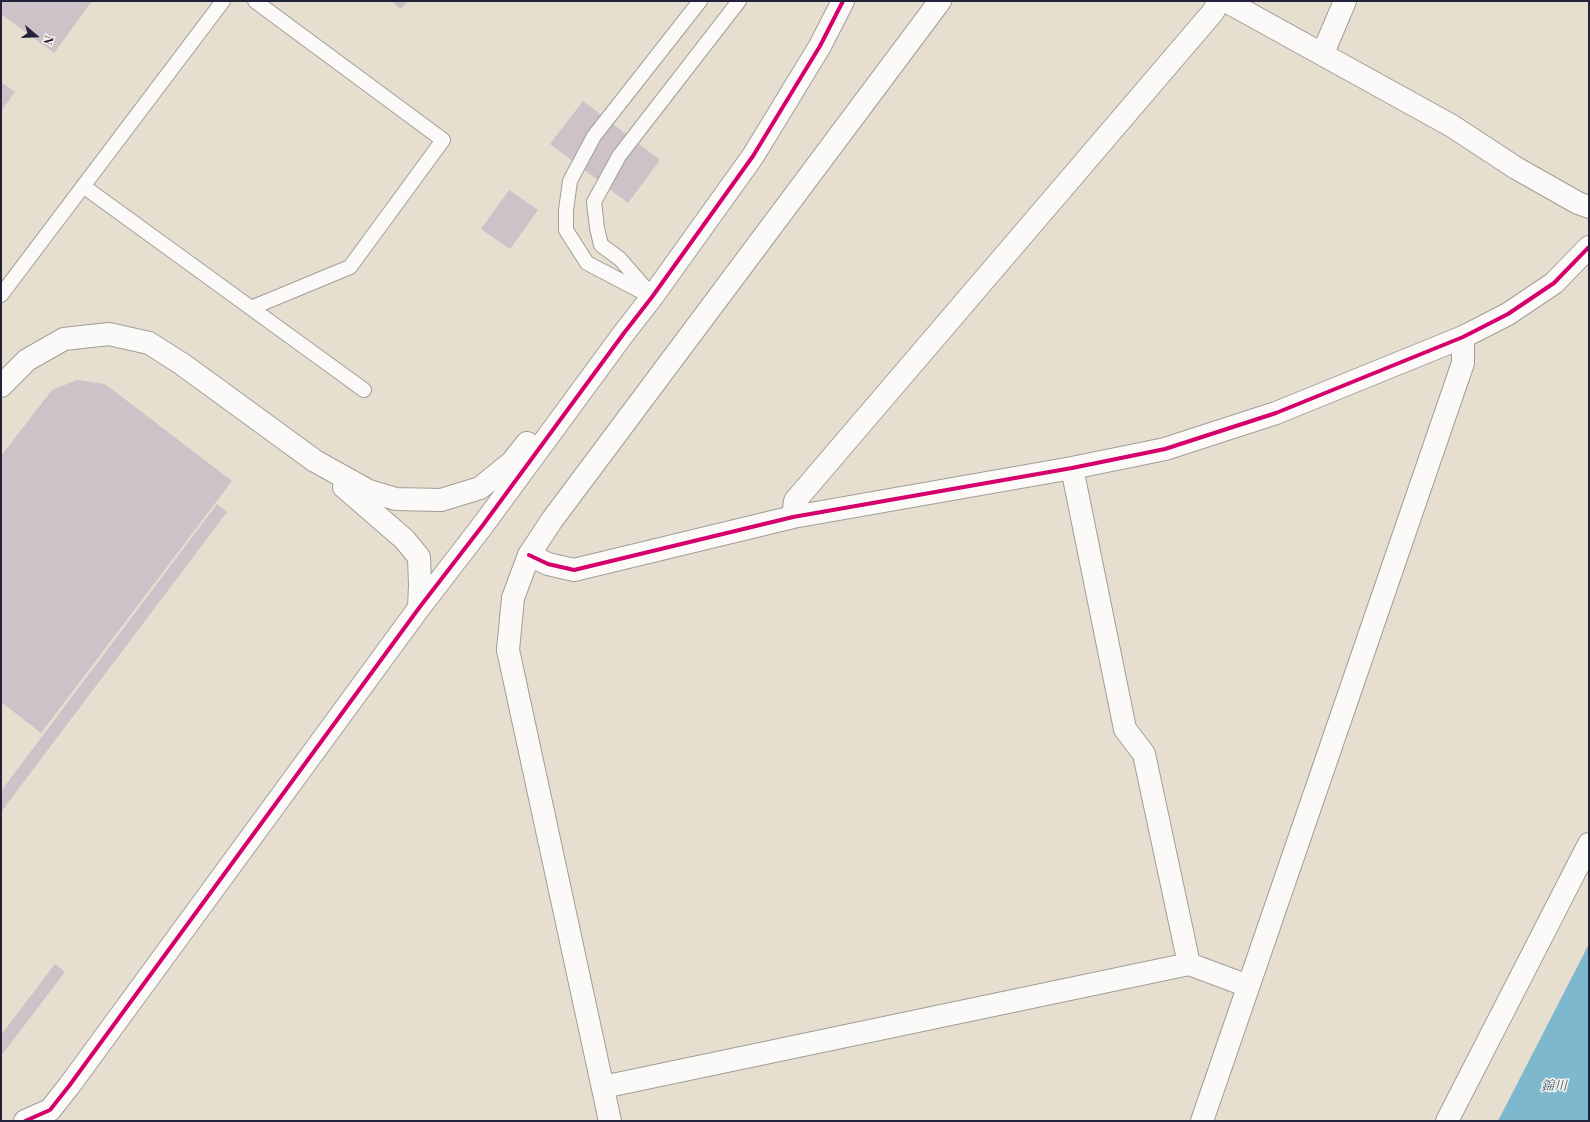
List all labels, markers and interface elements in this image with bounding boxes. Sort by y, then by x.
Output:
north arrow [16,16,56,56]
text: N [39,34,55,46]
water label: 錦川 [1541,1079,1567,1095]

